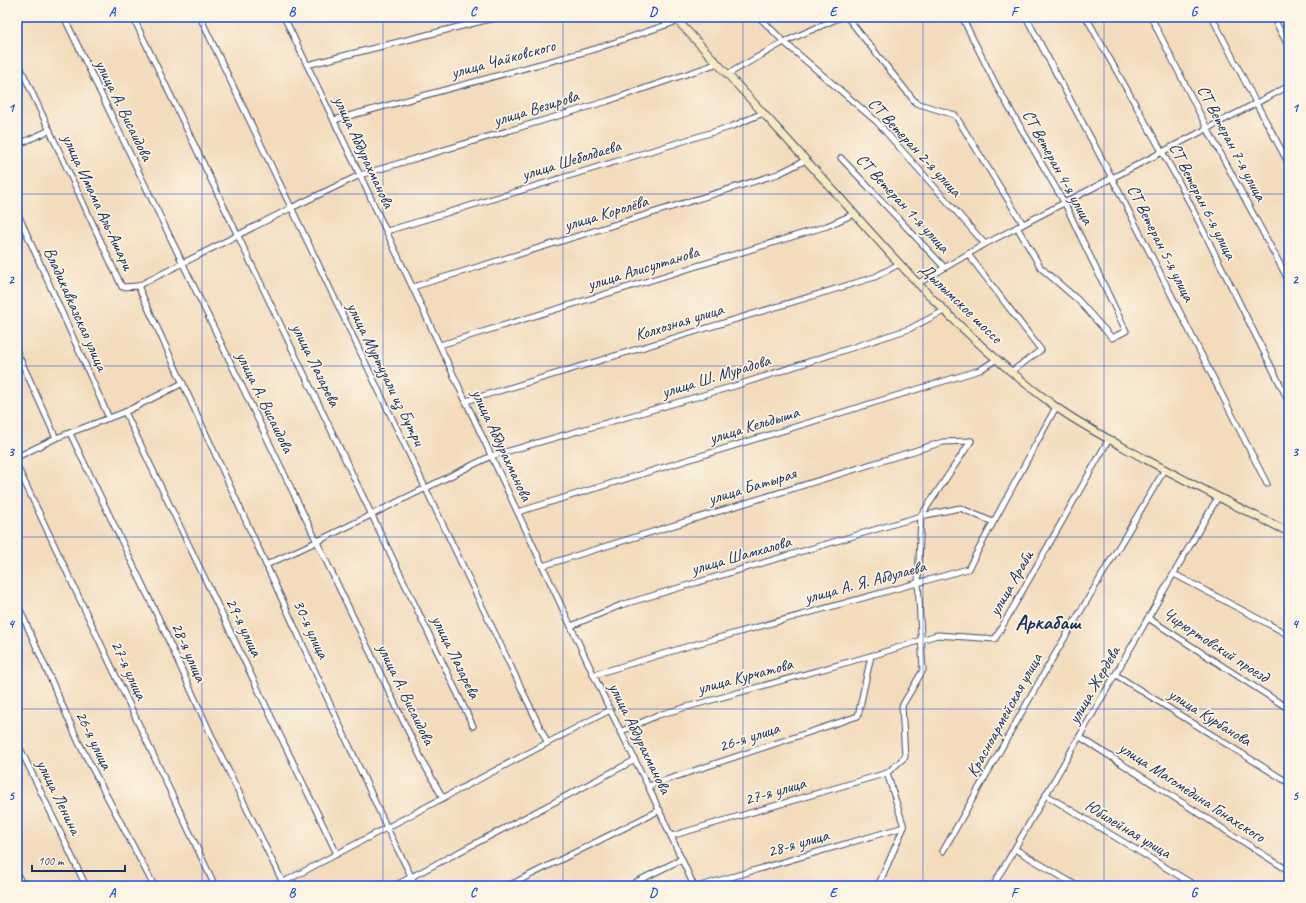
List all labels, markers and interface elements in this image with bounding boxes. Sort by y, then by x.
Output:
text: A [109,4,117,20]
text: B [289,4,297,20]
text: C [470,4,478,20]
text: D [649,4,658,20]
text: E [830,4,839,20]
text: F [1011,4,1020,20]
text: G [1191,4,1199,20]
street label: улица Чайковского [448,35,558,83]
street label: улица А. Висаидова [90,55,158,165]
street label: СТ Ветеран 7-я улица [1193,81,1272,206]
street label: улица Везирова [490,85,583,131]
street label: улица Абдурахманова [328,92,400,212]
street label: СТ Ветеран 2-я улица [864,93,967,202]
text: 1 [8,100,16,116]
text: 1 [1292,100,1300,116]
street label: СТ Ветеран 4-я улица [1018,106,1099,229]
street label: улица Имама Аль-Ашари [57,130,139,275]
street label: улица Шеболдаева [518,135,624,185]
street label: СТ Ветеран 6-я улица [1165,139,1242,264]
street label: СТ Ветеран 1-я улица [852,149,955,258]
street label: СТ Ветеран 5-я улица [1123,181,1200,306]
street label: улица Королёва [561,190,652,236]
street label: улица Алисултанова [584,241,702,295]
street label: Владикавказская улица [39,244,114,376]
street label: Дылымское шоссе [915,258,1008,349]
text: 2 [8,272,15,288]
text: 2 [1292,272,1299,288]
street label: улица Муртузали из Бутри [341,298,431,451]
street label: Колхозная улица [632,298,727,345]
street label: улица Лазарева [286,319,346,412]
street label: улица А. Висаидова [231,347,299,457]
street label: улица Ш. Мурадова [658,349,774,403]
street label: улица Абдурахманова [466,385,538,505]
street label: улица Кельдыша [706,401,803,449]
text: 3 [8,444,15,460]
text: 3 [1292,444,1299,460]
street label: улица Батырая [705,462,800,510]
street label: улица Шамхалова [688,530,795,580]
street label: улица Араби [983,545,1039,620]
street label: улица А. Я. Абдулаева [801,555,929,609]
street label: 29-я улица [221,594,268,661]
street label: 30-я улица [288,596,334,663]
street label: Чирюртовский проезд [1159,603,1275,688]
district label: Аркабаш [1016,609,1082,635]
street label: улица Лазарева [426,611,486,704]
text: 4 [8,616,16,632]
text: 4 [1292,616,1300,632]
street label: 28-я улица [167,619,212,686]
street label: 27-я улица [106,637,152,704]
street label: улица А. Висаидова [372,639,440,749]
street label: улица Жердева [1063,641,1126,728]
street label: Красноармейская улица [961,649,1047,780]
street label: улица Курчатова [694,653,797,699]
street label: улица Абдурахманова [604,678,677,798]
street label: улица Курбанова [1164,683,1257,752]
street label: 26-я улица [71,707,118,774]
street label: 26-я улица [716,717,784,757]
street label: улица Магомедина Гонахского [1114,736,1270,848]
street label: улица Ленина [31,755,87,840]
street label: 27-я улица [742,772,810,810]
text: 5 [8,788,15,804]
text: 5 [1292,788,1299,804]
street label: Юбилейная улица [1081,795,1176,863]
street label: 28-я улица [765,824,833,862]
scale bar [32,847,125,873]
text: 100 m [38,853,65,869]
text: A [109,885,117,901]
text: B [289,885,297,901]
text: C [470,885,478,901]
text: D [649,885,658,901]
text: E [830,885,839,901]
text: F [1011,885,1020,901]
text: G [1191,885,1199,901]

